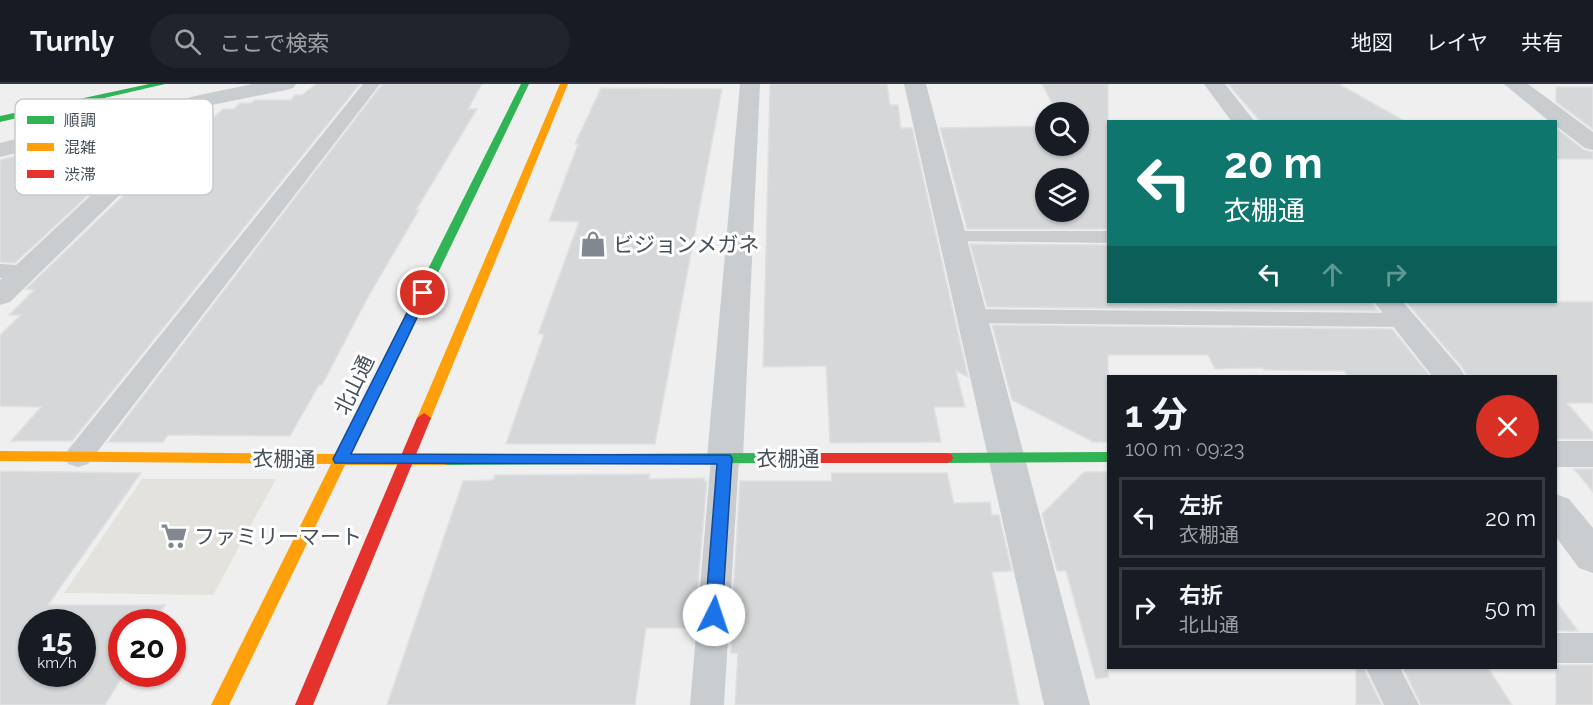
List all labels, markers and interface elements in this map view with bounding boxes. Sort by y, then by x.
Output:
search box [150,14,570,68]
text: Turnly [30,25,114,58]
icon: search [171,25,204,58]
text: ここで検索 [219,30,329,56]
text: 地図 [1351,30,1393,55]
text: レイヤ [1426,30,1488,55]
text: 共有 [1521,30,1563,55]
legend [15,99,213,195]
map controls [1035,102,1089,222]
button: search [1035,102,1089,156]
text: 順調 [64,111,96,130]
text: 混雑 [64,138,96,157]
text: 20 m [1224,139,1323,188]
icon: left [1125,144,1203,222]
text: 渋滞 [64,165,96,184]
button: layers [1035,168,1089,222]
text: 衣棚通 [1224,195,1305,226]
shop icon: ビジョンメガネ [578,229,608,259]
place label: ビジョンメガネ [613,232,759,257]
icon: left [1253,258,1286,291]
icon: ahead [1316,258,1349,291]
icon: right [1379,258,1412,291]
pin [397,267,448,318]
icon: arrive [406,276,439,309]
street label: 北山通 [329,351,379,419]
text: 1 分 [1125,393,1187,435]
button: close [1476,395,1539,458]
text: 100 m · 09:23 [1125,437,1244,461]
street label: 衣棚通 [252,446,316,472]
street label: 衣棚通 [757,446,820,471]
text: 左折 [1179,492,1223,518]
icon: left [1128,501,1161,534]
text: 20 m [1485,505,1536,531]
supermarket icon: ファミリーマート [159,521,189,551]
text: 衣棚通 [1179,523,1239,547]
place label: ファミリーマート [194,524,362,549]
text: 右折 [1179,582,1223,608]
position arrow [682,583,746,647]
icon: right [1128,591,1161,624]
text: 50 m [1485,595,1536,621]
speed limit sign: 20 [108,609,186,687]
text: 北山通 [1179,613,1239,637]
text: 15 [41,623,73,658]
text: km/h [37,654,77,672]

